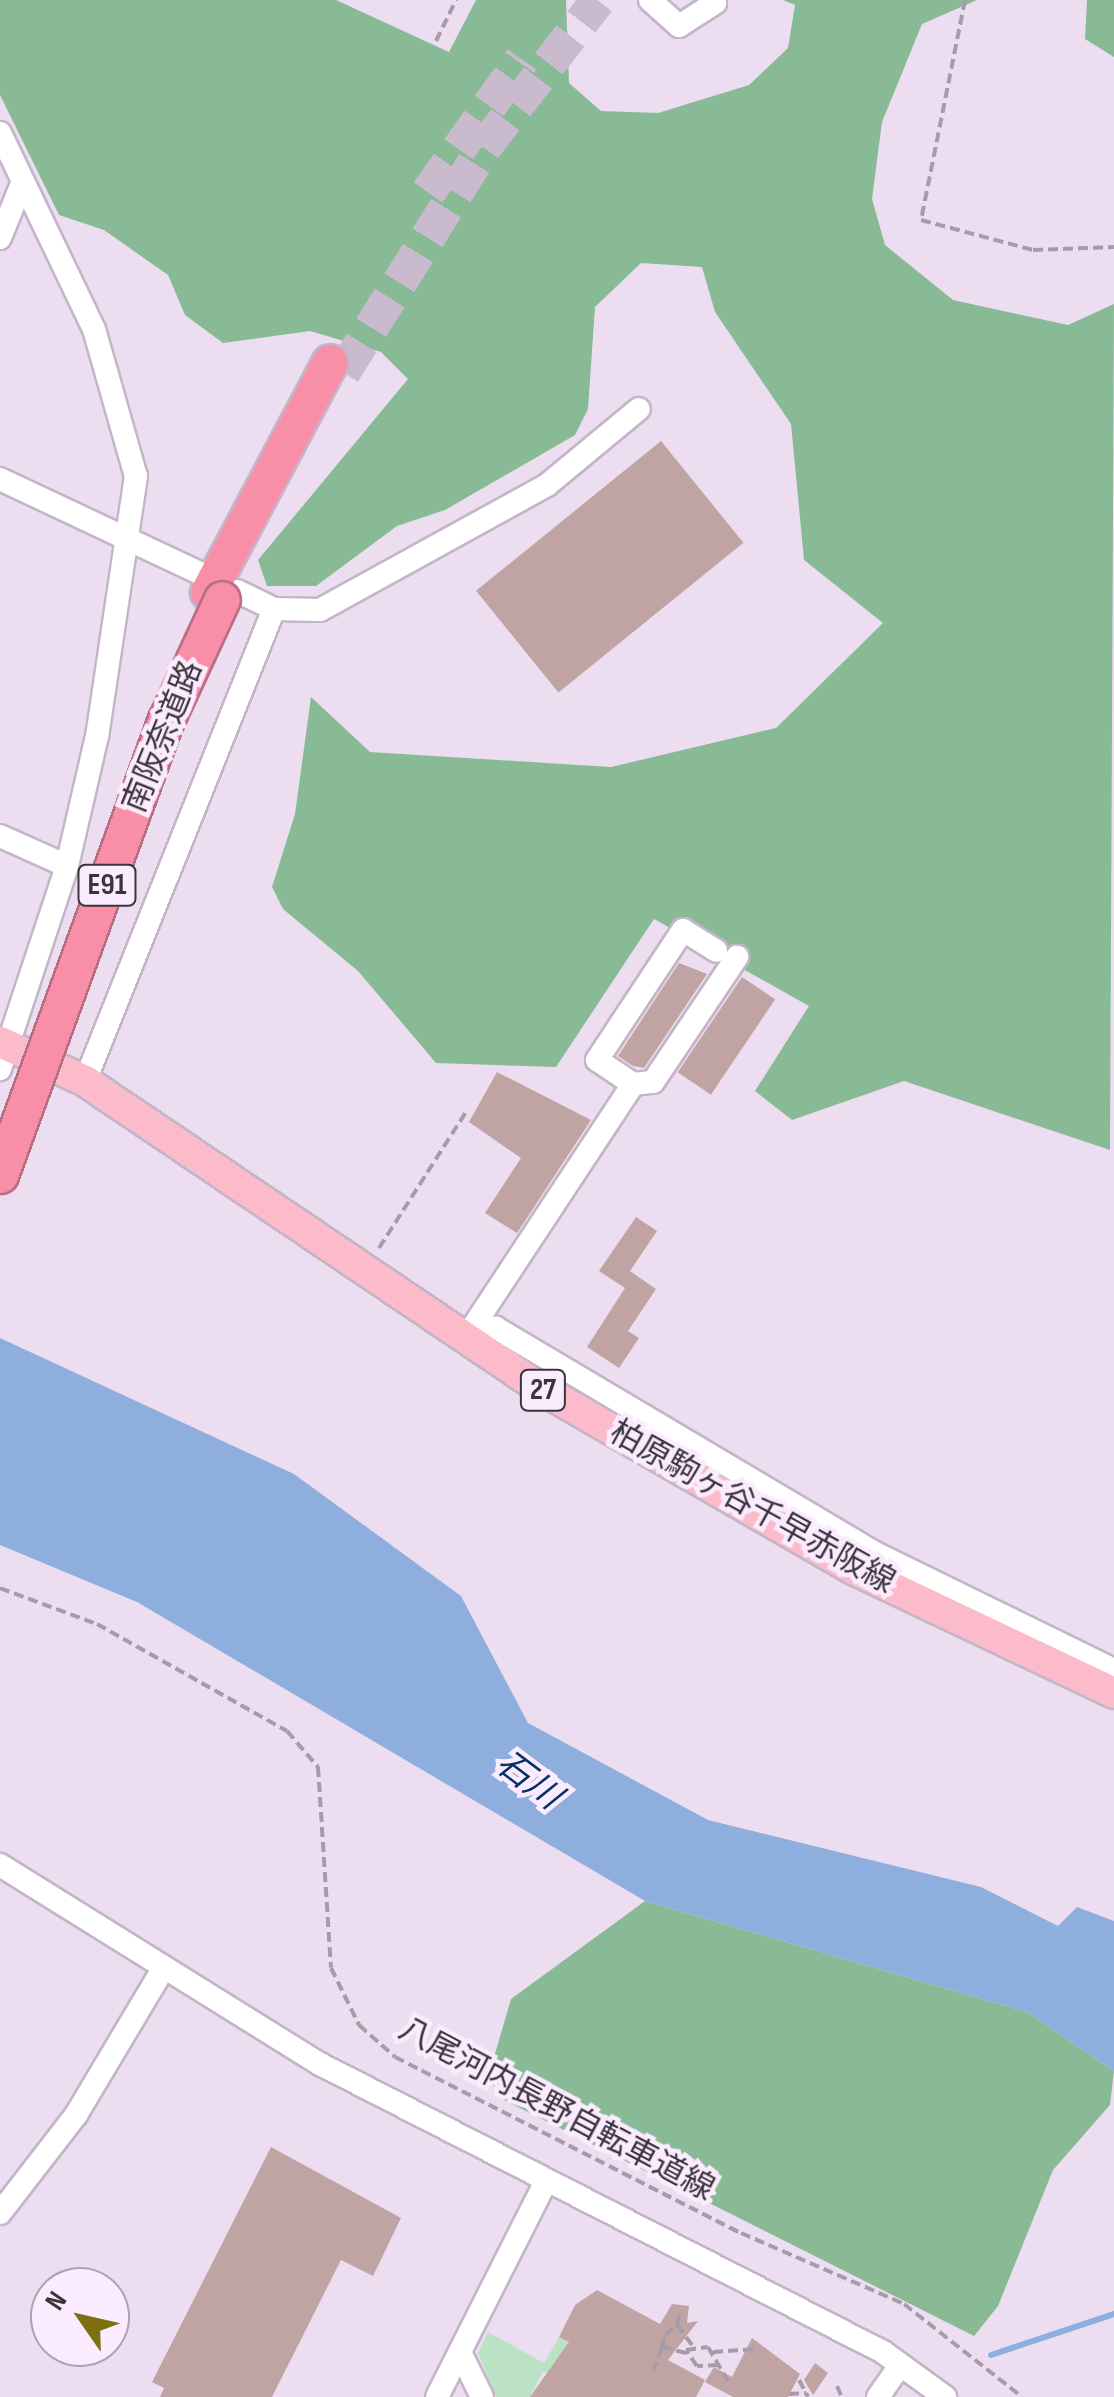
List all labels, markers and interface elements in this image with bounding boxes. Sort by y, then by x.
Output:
street label: 南阪奈道路 [116,656,212,818]
road number: E91 [77,860,137,910]
road number: 27 [518,1365,568,1415]
street label: 柏原駒ヶ谷千早赤阪線 [603,1414,901,1602]
water label: 石川 [487,1743,569,1819]
street label: 八尾河内長野自転車道線 [392,2010,720,2210]
north arrow [30,2267,130,2367]
text: N [39,2286,74,2316]

